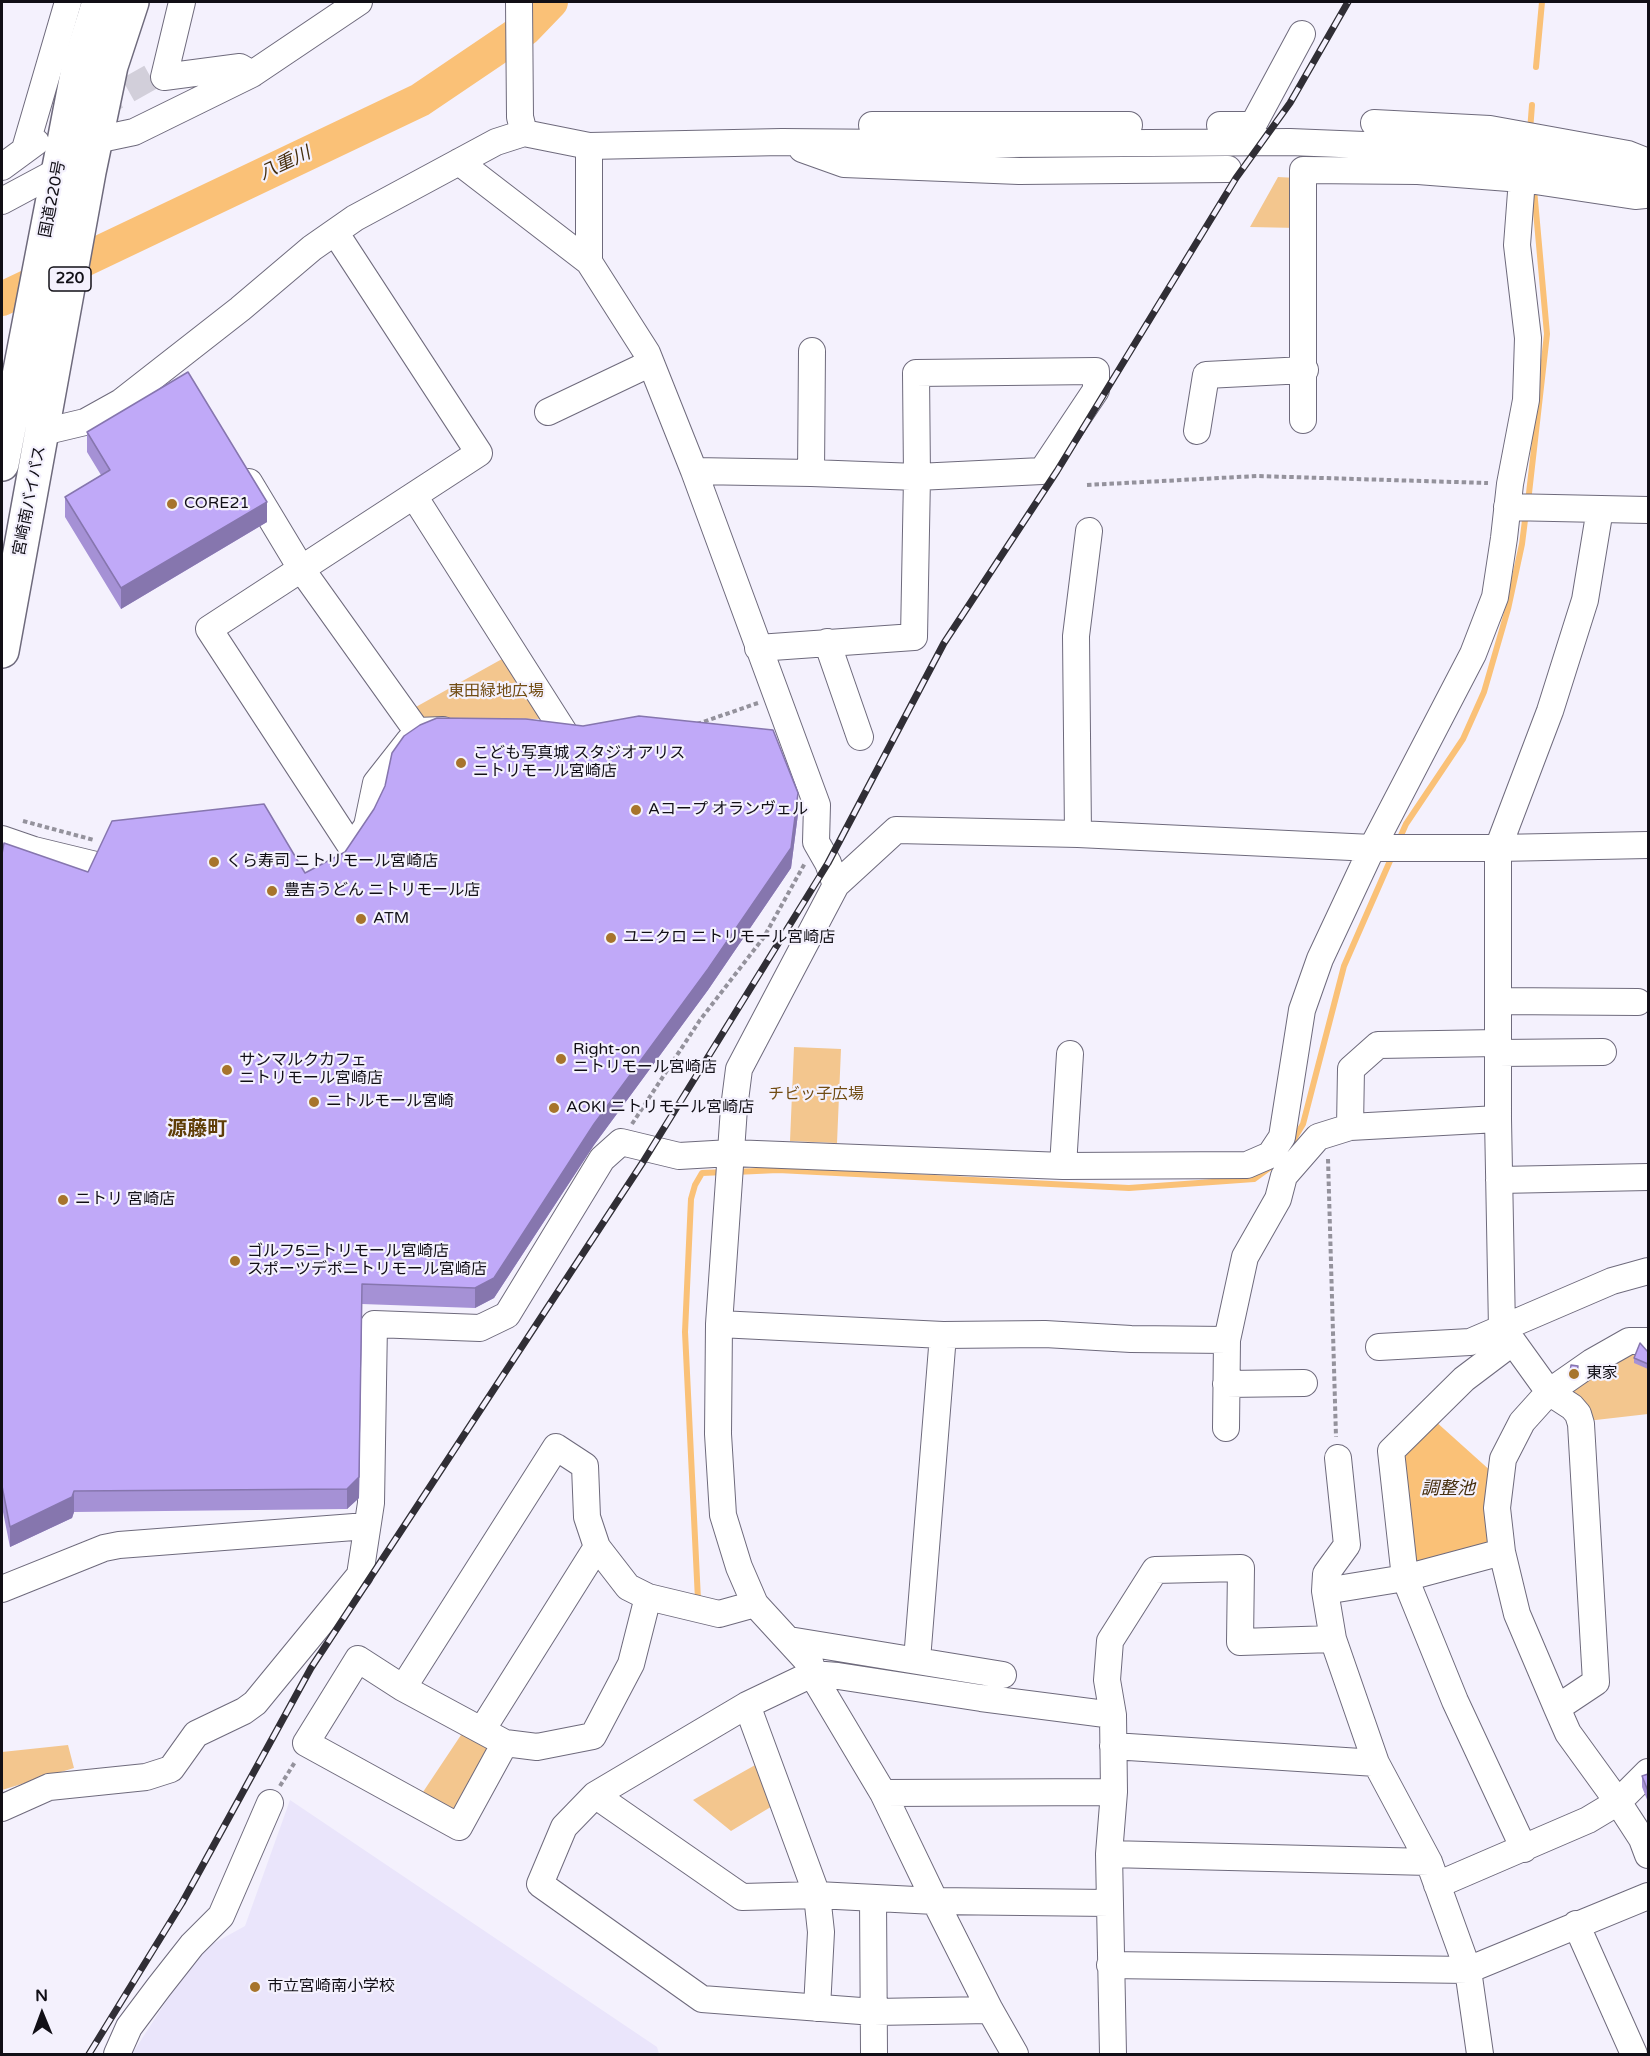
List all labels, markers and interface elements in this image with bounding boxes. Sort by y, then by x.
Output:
water label: 八重川 [256,143,314,185]
street label: 国道220号 [36,159,70,239]
road number: 220 [49,267,91,291]
street label: 宮崎南バイパス [10,444,50,558]
place label: CORE21 [184,494,249,514]
marker: CORE21 [165,497,179,511]
park label: 東田緑地広場 [448,682,544,702]
place label: こども写真城 スタジオアリス ニトリモール宮崎店 [473,744,685,782]
marker: こども写真城 スタジオアリス ニトリモール宮崎店 [454,756,468,770]
place label: Aコープ オランヴェル [648,800,808,820]
marker: Aコープ オランヴェル [629,803,643,817]
place label: くら寿司 ニトリモール宮崎店 [226,852,438,872]
marker: くら寿司 ニトリモール宮崎店 [207,855,221,869]
place label: 豊吉うどん ニトリモール店 [284,881,480,901]
marker: 豊吉うどん ニトリモール店 [265,884,279,898]
place label: ATM [373,909,409,929]
marker: ATM [354,912,368,926]
place label: ユニクロ ニトリモール宮崎店 [623,928,835,948]
marker: ユニクロ ニトリモール宮崎店 [604,931,618,945]
place label: Right-on ニトリモール宮崎店 [573,1040,717,1078]
place label: サンマルクカフェ ニトリモール宮崎店 [239,1051,383,1089]
marker: Right-on ニトリモール宮崎店 [554,1052,568,1066]
marker: サンマルクカフェ ニトリモール宮崎店 [220,1063,234,1077]
park label: チビッ子広場 [768,1085,864,1105]
place label: ニトルモール宮崎 [326,1092,454,1112]
marker: ニトルモール宮崎 [307,1095,321,1109]
place label: AOKI ニトリモール宮崎店 [566,1098,754,1118]
marker: AOKI ニトリモール宮崎店 [547,1101,561,1115]
district label: 源藤町 [167,1118,227,1142]
place label: ニトリ 宮崎店 [75,1190,175,1210]
marker: ニトリ 宮崎店 [56,1193,70,1207]
place label: ゴルフ5ニトリモール宮崎店 スポーツデポニトリモール宮崎店 [247,1242,487,1280]
marker: ゴルフ5ニトリモール宮崎店 スポーツデポニトリモール宮崎店 [228,1254,242,1268]
place label: 東家 [1586,1364,1618,1384]
marker: 東家 [1567,1367,1581,1381]
water label: 調整池 [1421,1478,1475,1500]
place label: 市立宮崎南小学校 [267,1977,395,1997]
marker: 市立宮崎南小学校 [248,1980,262,1994]
north arrow [12,1984,72,2044]
text: N [35,1986,48,2006]

